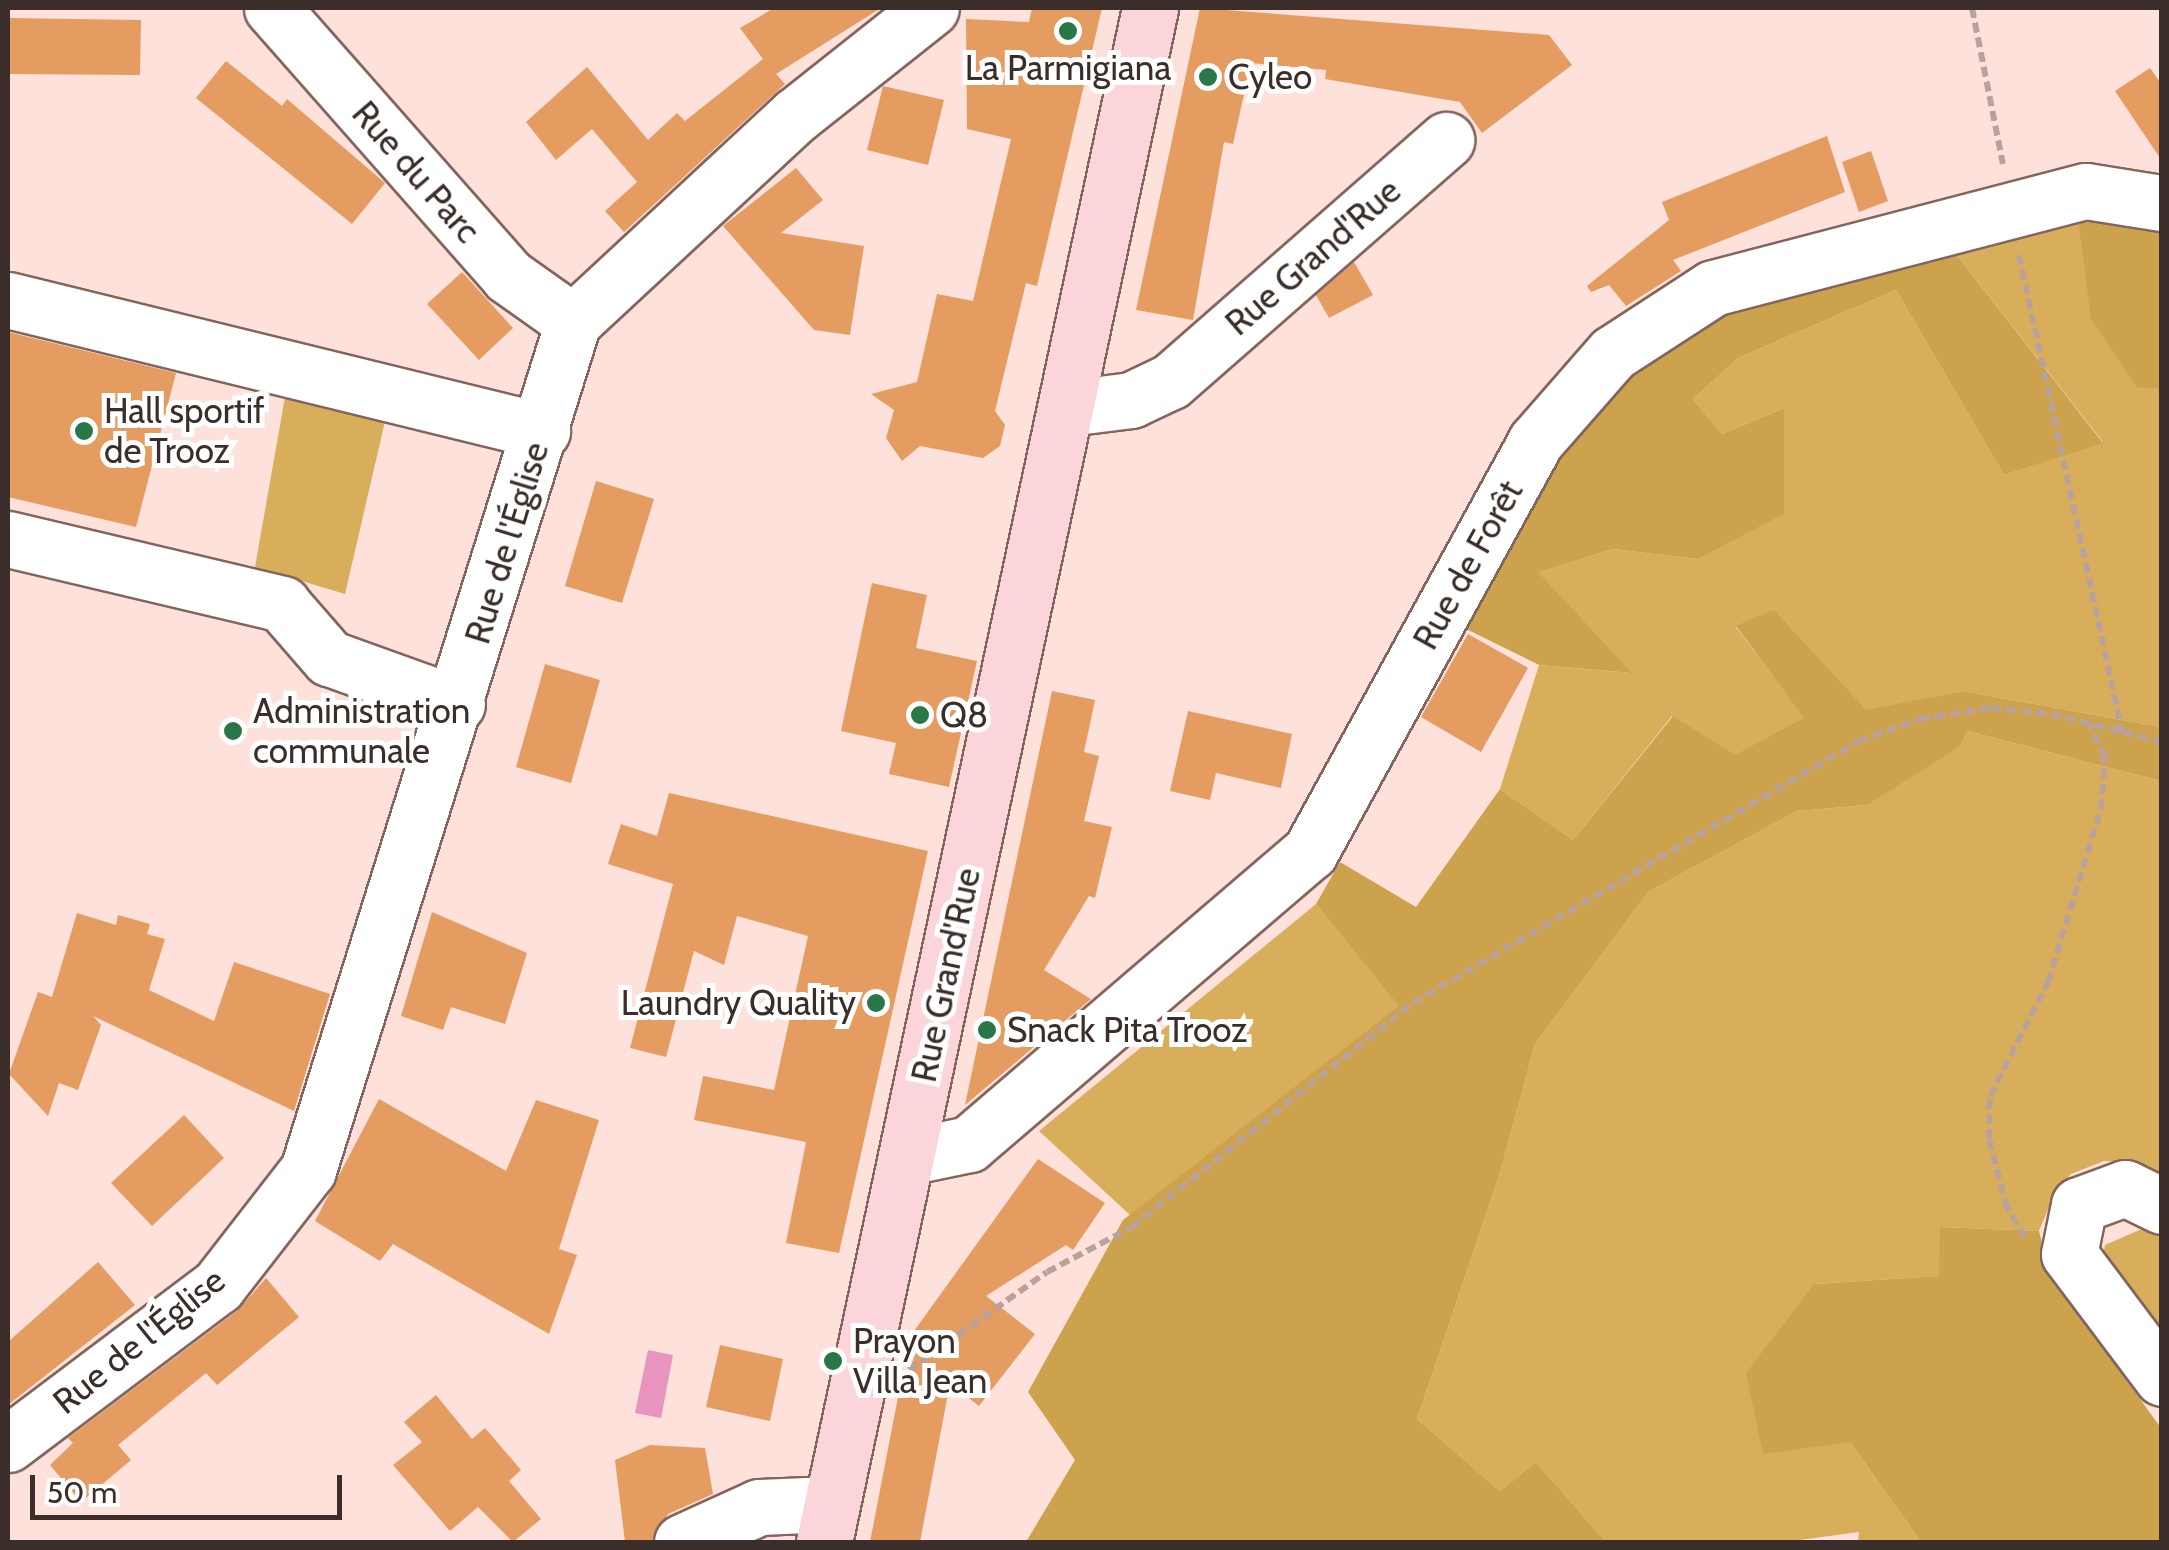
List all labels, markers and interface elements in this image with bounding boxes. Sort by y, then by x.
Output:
marker: La Parmigiana [1057,20,1079,42]
place label: La Parmigiana [965,47,1171,89]
place label: Cyleo [1228,56,1312,98]
marker: Cyleo [1197,66,1219,88]
street label: Rue du Parc [343,93,489,251]
street label: Rue Grand'Rue [1217,170,1409,344]
place label: Hall sportif de Trooz [104,390,265,472]
marker: Hall sportif de Trooz [73,420,95,442]
street label: Rue de l'Église [456,437,558,649]
street label: Rue de Forêt [1404,473,1532,657]
place label: Administration communale [253,690,470,772]
place label: Q8 [940,694,988,736]
marker: Q8 [909,704,931,726]
marker: Administration communale [222,720,244,742]
street label: Rue Grand'Rue [903,864,989,1086]
place label: Laundry Quality [621,982,856,1024]
marker: Laundry Quality [865,992,887,1014]
place label: Snack Pita Trooz [1007,1009,1248,1051]
marker: Snack Pita Trooz [976,1019,998,1041]
street label: Rue de l'Église [45,1259,233,1423]
place label: Prayon Villa Jean [853,1320,987,1402]
marker: Prayon Villa Jean [822,1350,844,1372]
scale bar [35,1455,348,1517]
text: 50 m [47,1474,117,1511]

